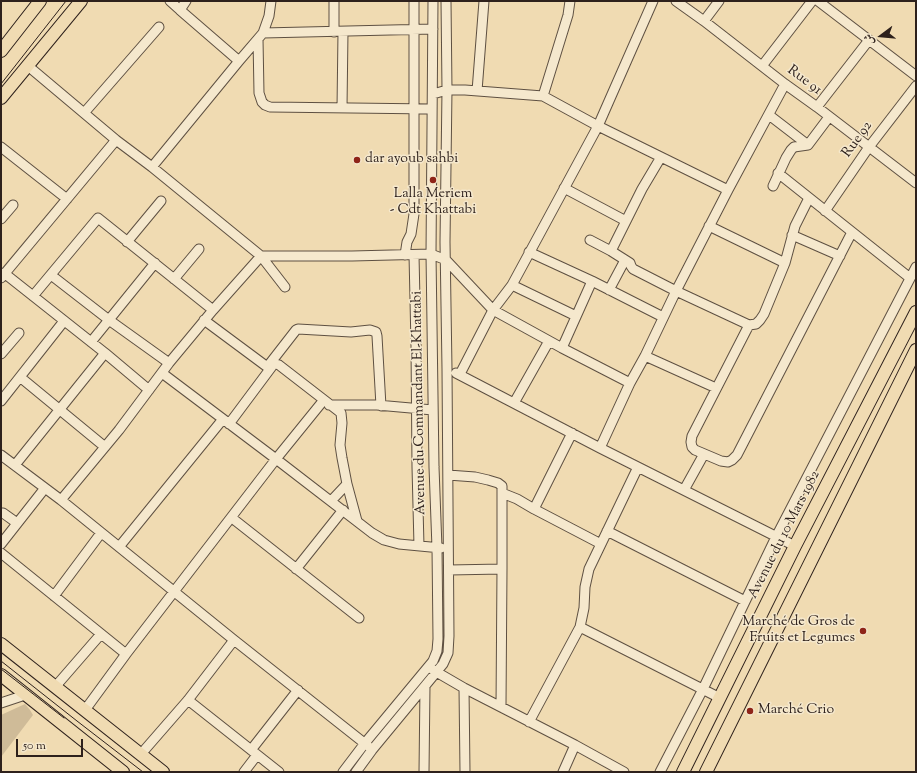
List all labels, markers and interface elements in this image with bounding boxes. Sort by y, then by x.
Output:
north arrow [861,16,901,56]
text: ش [860,32,879,47]
street label: Rue 91 [783,63,825,99]
street label: Rue 92 [839,119,877,161]
place label: dar ayoub sahbi [365,152,458,168]
marker: dar ayoub sahbi [352,155,362,165]
marker: Lalla Meriem - Cdt Khattabi [428,175,438,185]
place label: Lalla Meriem - Cdt Khattabi [390,187,476,220]
street label: Avenue du Commandant El-Khattabi [410,291,430,515]
street label: Avenue du 10 Mars 1982 [745,468,825,602]
place label: Marché de Gros de Fruits et Legumes [742,615,855,648]
marker: Marché de Gros de Fruits et Legumes [858,626,868,636]
place label: Marché Crio [758,703,834,719]
marker: Marché Crio [745,706,755,716]
scale bar [18,731,85,757]
text: 50 m [23,737,46,755]

